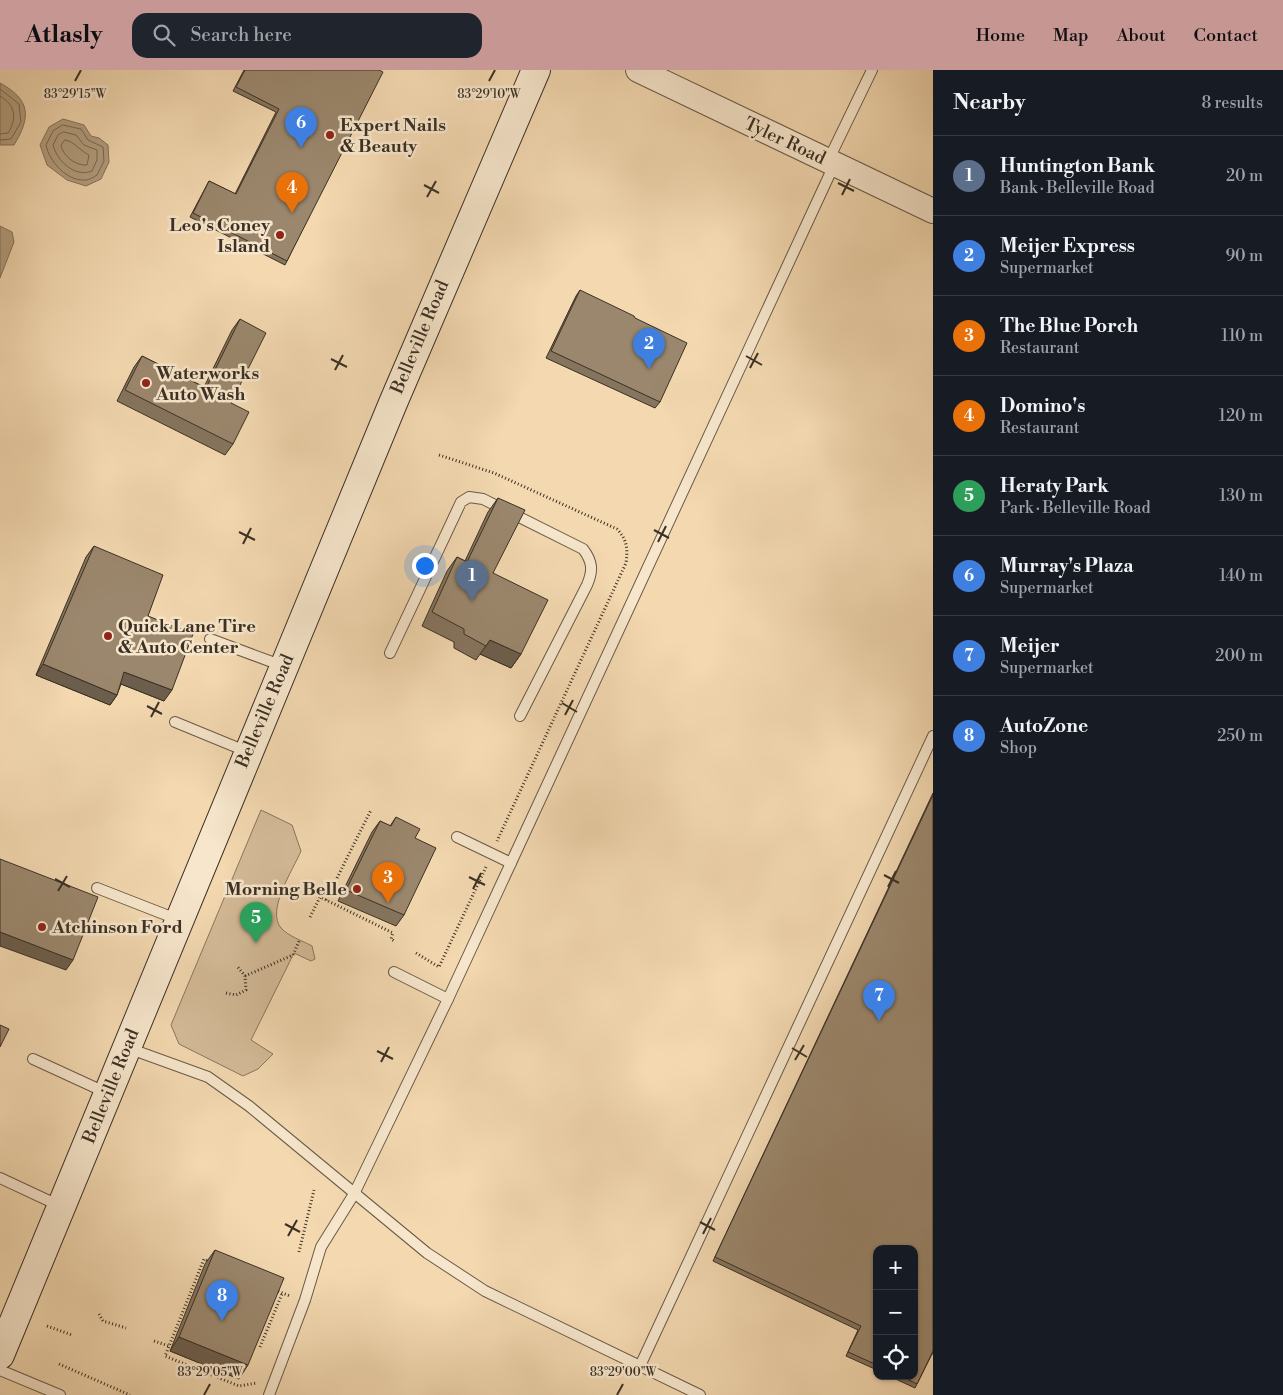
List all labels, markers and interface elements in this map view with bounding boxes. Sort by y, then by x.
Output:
search box [132,13,482,58]
text: Atlasly [25,20,102,50]
icon: search [150,21,178,49]
text: Search here [190,23,292,47]
text: Home [976,24,1025,47]
text: Map [1053,24,1089,47]
text: About [1117,24,1166,47]
text: Contact [1194,24,1258,47]
text: 83°29'15"W [44,87,107,102]
text: 83°29'10"W [457,87,522,102]
text: Nearby [953,90,1026,116]
text: 8 results [1201,93,1263,113]
pin: 6 [285,107,317,148]
street label: Tyler Road [740,112,830,170]
place label: Expert Nails & Beauty [340,114,446,158]
marker: Expert Nails & Beauty [324,129,336,141]
text: Huntington Bank [1000,154,1155,178]
text: 1 [965,166,973,186]
text: 20 m [1226,166,1263,186]
pin: 4 [276,172,308,213]
text: Bank · Belleville Road [1000,178,1155,198]
place label: Leo's Coney Island [169,214,271,258]
marker: Leo's Coney Island [274,229,286,241]
text: Meijer Express [1000,234,1135,258]
text: 2 [964,246,974,266]
text: 90 m [1225,246,1263,266]
text: Supermarket [1000,258,1094,278]
street label: Belleville Road [385,276,455,398]
text: The Blue Porch [1000,314,1138,338]
text: 3 [964,326,974,346]
text: 110 m [1221,326,1263,346]
pin: 2 [633,328,665,369]
text: Restaurant [1000,338,1079,358]
place label: Waterworks Auto Wash [155,362,260,406]
marker: Waterworks Auto Wash [140,377,152,389]
text: Domino's [1000,394,1085,418]
text: 4 [964,406,974,426]
text: 120 m [1219,406,1263,426]
text: Restaurant [1000,418,1079,438]
text: Heraty Park [1000,474,1109,498]
text: 5 [964,486,974,506]
text: 130 m [1219,486,1263,506]
text: Park · Belleville Road [1000,498,1151,518]
your location [412,553,438,579]
text: Murray's Plaza [1000,554,1133,578]
pin: 1 [456,560,488,601]
text: 6 [964,566,974,586]
text: 140 m [1219,566,1263,586]
text: Supermarket [1000,578,1094,598]
place label: Quick Lane Tire & Auto Center [118,615,256,659]
marker: Quick Lane Tire & Auto Center [102,630,114,642]
text: Meijer [1000,634,1060,658]
text: 7 [964,646,974,666]
text: 200 m [1215,646,1263,666]
street label: Belleville Road [230,650,300,772]
text: Supermarket [1000,658,1094,678]
text: AutoZone [1000,714,1088,738]
text: 8 [964,726,974,746]
text: 250 m [1217,726,1263,746]
text: Shop [1000,738,1037,758]
pin: 3 [372,862,404,903]
place label: Morning Belle [225,878,347,901]
marker: Morning Belle [351,883,363,895]
pin: 5 [240,902,272,943]
place label: Atchinson Ford [51,916,183,939]
marker: Atchinson Ford [36,921,48,933]
pin: 7 [863,980,895,1021]
street label: Belleville Road [77,1025,145,1148]
map controls [873,1245,918,1380]
button: + [873,1245,918,1290]
pin: 8 [206,1280,238,1321]
button: − [873,1290,918,1335]
button: locate [873,1335,918,1380]
text: 83°29'05"W [177,1365,244,1380]
text: 83°29'00"W [590,1365,657,1380]

